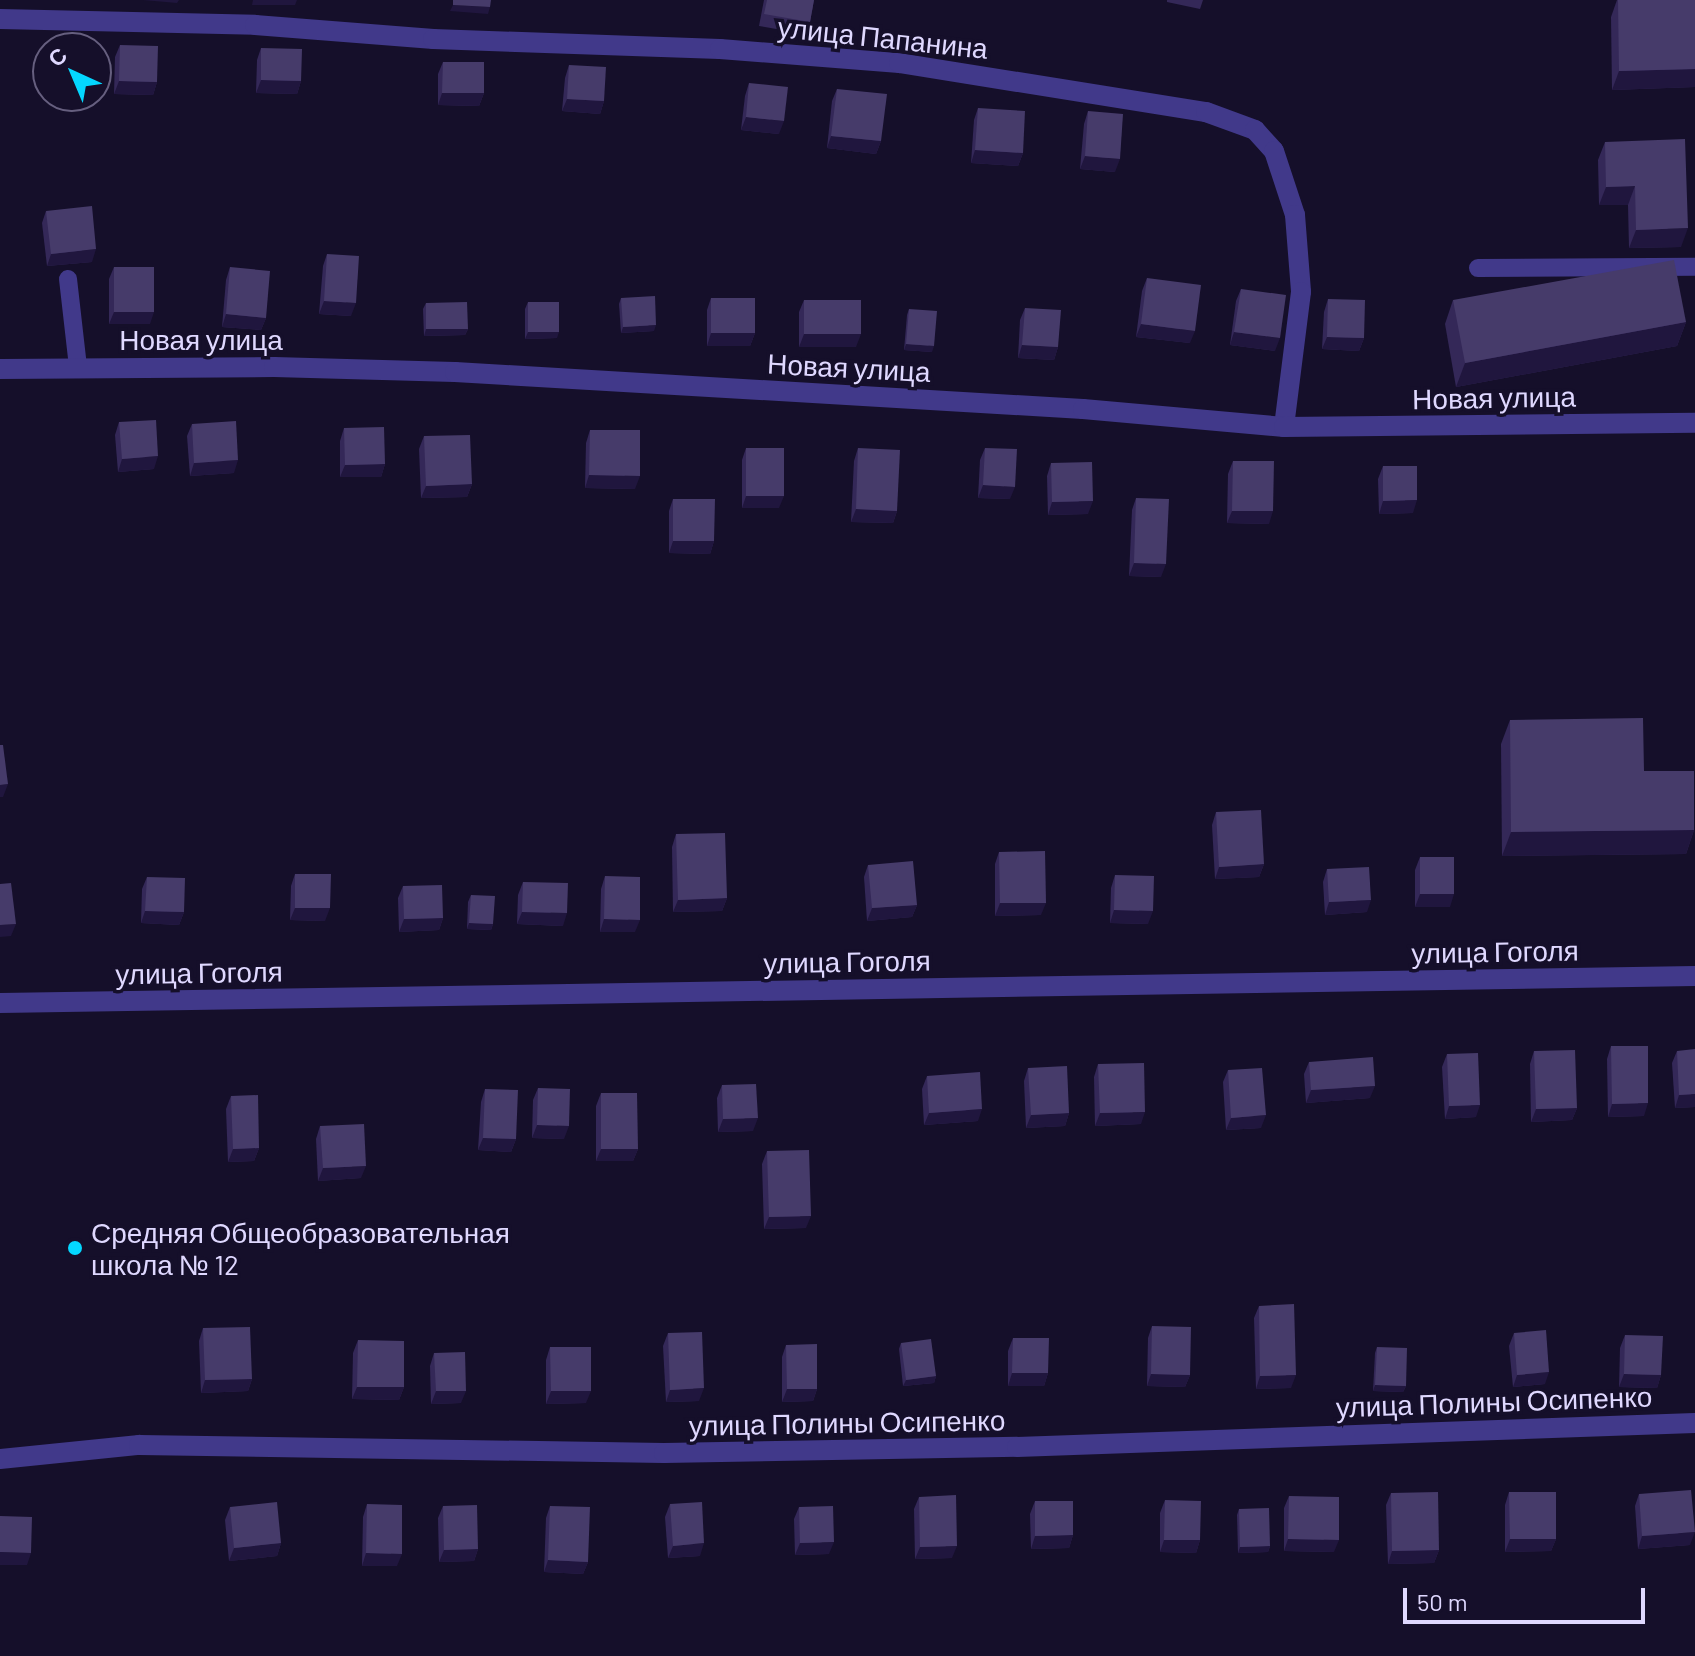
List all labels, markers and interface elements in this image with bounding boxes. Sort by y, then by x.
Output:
street label: улица Папанина [776,9,990,65]
north arrow [32,32,112,112]
text: С [42,41,71,71]
street label: Новая улица [119,322,283,356]
street label: Новая улица [766,346,932,388]
street label: Новая улица [1412,379,1576,415]
street label: улица Гоголя [1411,933,1579,969]
street label: улица Гоголя [763,943,931,979]
street label: улица Гоголя [115,954,283,990]
place label: Средняя Общеобразовательная школа № 12 [91,1215,510,1281]
marker: Средняя Общеобразовательная школа № 12 [66,1239,84,1257]
street label: улица Полины Осипенко [1335,1379,1653,1423]
street label: улица Полины Осипенко [688,1402,1006,1442]
scale bar [1407,1572,1649,1622]
text: 50 m [1417,1587,1468,1616]

